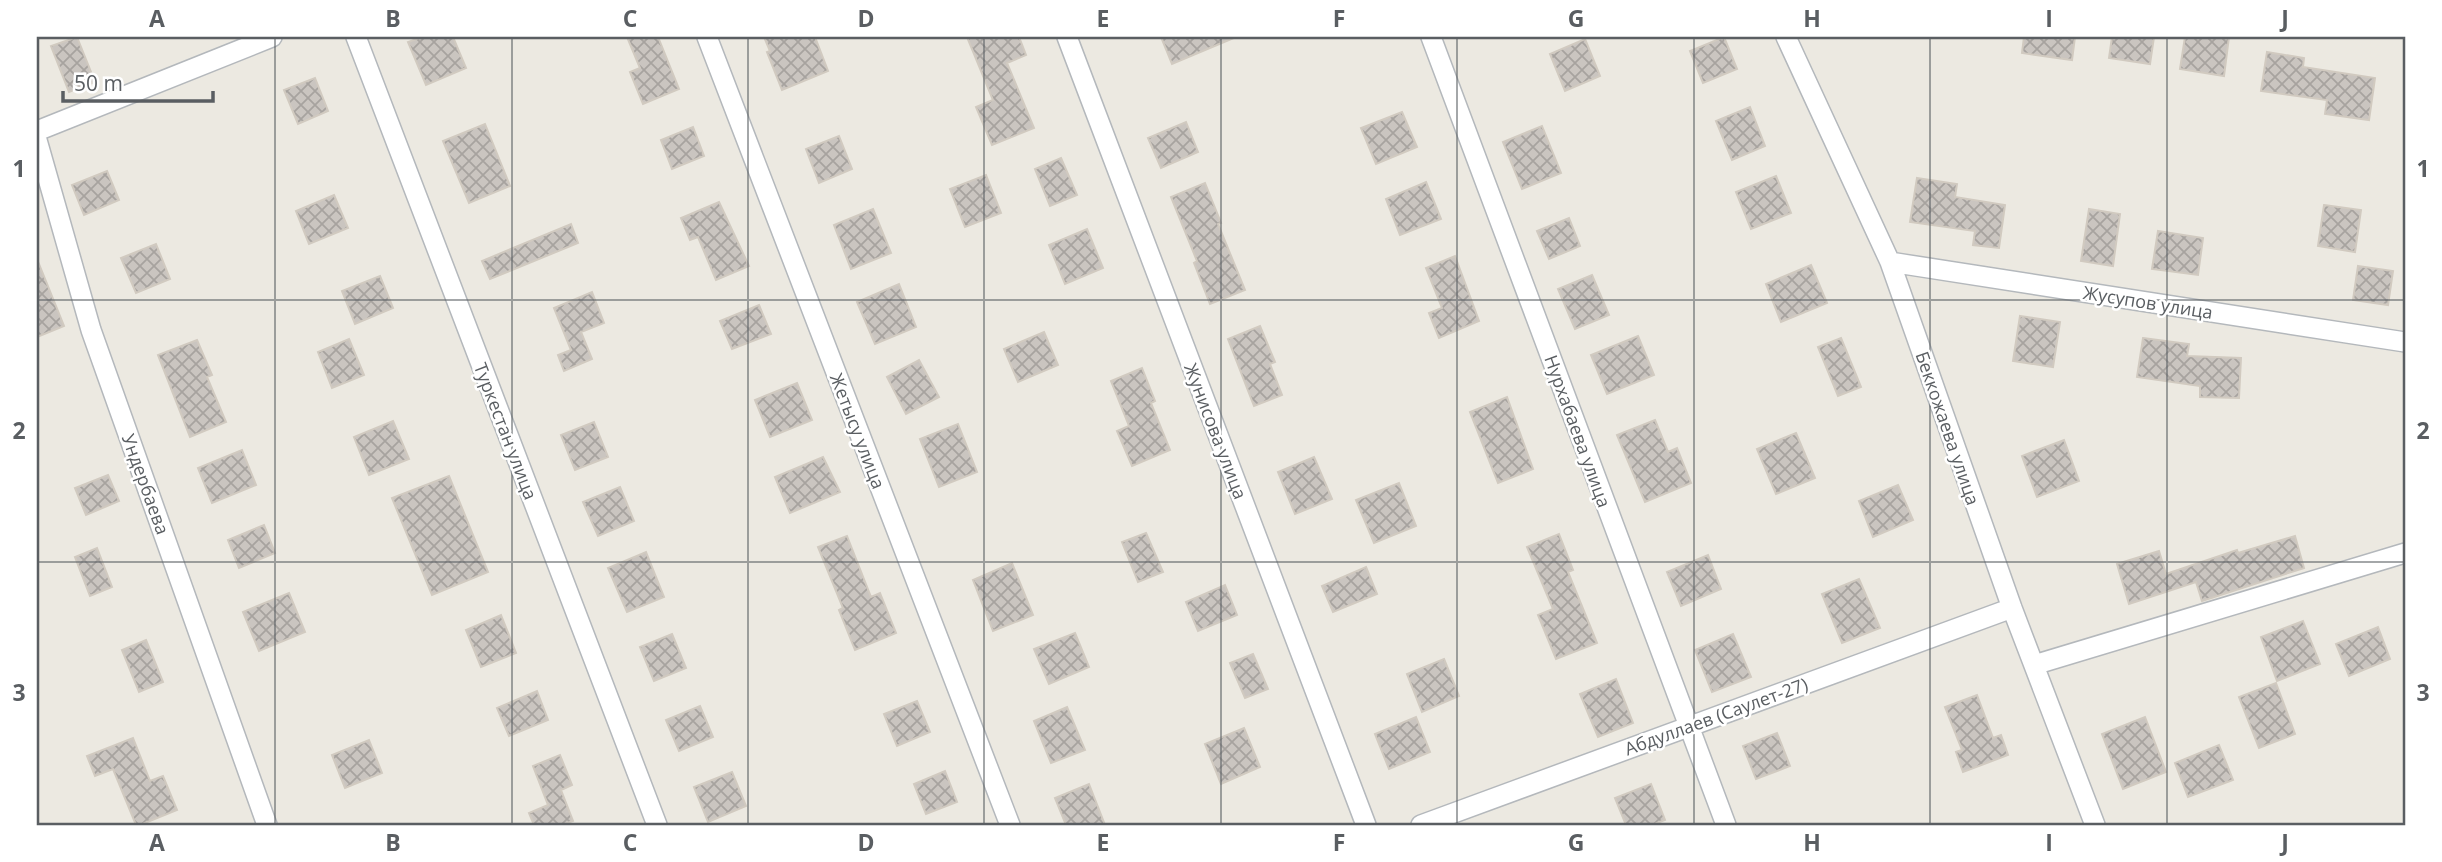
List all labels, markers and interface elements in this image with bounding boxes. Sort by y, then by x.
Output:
text: A [149,2,165,34]
text: B [385,2,401,34]
text: C [623,2,637,34]
text: D [857,2,875,34]
text: E [1097,2,1109,34]
text: F [1333,2,1345,34]
text: G [1568,2,1584,34]
text: H [1803,2,1821,34]
text: I [2045,2,2053,34]
text: J [2279,2,2289,34]
scale bar [63,60,214,104]
text: 50 m [74,69,123,97]
text: 1 [12,152,26,184]
text: 1 [2416,152,2430,184]
street label: Жусупов улица [2082,280,2214,324]
street label: Беккожаева улица [1910,348,1986,508]
street label: Нурхабаева улица [1539,351,1617,511]
street label: Туркестан улица [469,359,543,503]
street label: Жунисова улица [1179,360,1253,502]
street label: Жетысу улица [825,370,891,492]
text: 2 [12,414,26,446]
text: 2 [2416,414,2430,446]
street label: Ундербаева [117,430,175,538]
street label: Абдуллаев (Саулет-27) [1621,672,1811,760]
text: 3 [12,676,26,708]
text: 3 [2416,676,2430,708]
text: A [149,826,165,858]
text: B [385,826,401,858]
text: C [623,826,637,858]
text: D [857,826,875,858]
text: E [1097,826,1109,858]
text: F [1333,826,1345,858]
text: G [1568,826,1584,858]
text: H [1803,826,1821,858]
text: I [2045,826,2053,858]
text: J [2279,826,2289,858]

